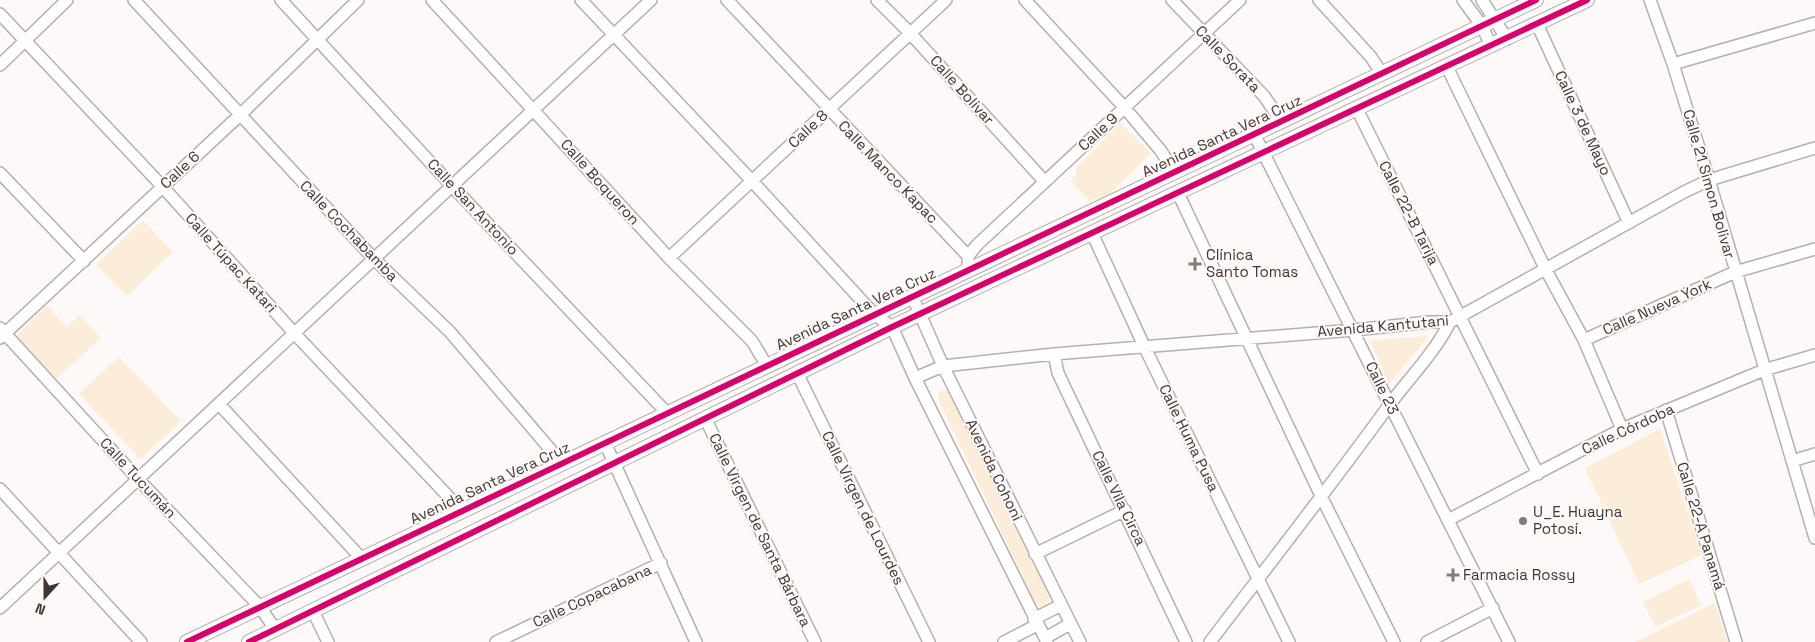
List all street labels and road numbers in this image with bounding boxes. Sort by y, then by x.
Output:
street label: Calle Sorata [1192,21,1265,96]
street label: Calle Bolívar [926,51,999,129]
street label: Calle 3 de Mayo [1551,67,1616,178]
street label: Avenida Santa Vera Cruz [1139,90,1305,181]
street label: Calle 8 [784,105,832,152]
street label: Calle 21 Simon Bolivar [1679,107,1740,261]
street label: Calle 9 [1074,108,1122,155]
street label: Calle Manco Kapac [834,116,942,227]
street label: Calle Boqueron [557,135,644,229]
street label: Calle 6 [156,146,204,193]
street label: Calle San Antonio [424,154,523,259]
street label: Calle 22-B Tarija [1375,158,1444,268]
street label: Calle Cochabamba [296,176,403,286]
street label: Calle Túpac Katari [182,209,281,317]
street label: Avenida Santa Vera Cruz [773,263,939,354]
street label: Calle Nueva York [1599,274,1714,339]
street label: Avenida Kantutani [1316,310,1450,341]
street label: Calle 23 [1362,358,1403,417]
street label: Calle Huma Pusa [1155,381,1224,495]
street label: Calle Córdoba [1579,399,1677,458]
street label: Avenida Cohoni [962,416,1027,524]
street label: Calle Virgen de Lourdes [818,428,909,588]
street label: Calle Virgen de Santa Bárbara [705,430,816,630]
street label: Calle Tucumán [96,433,181,522]
street label: Avenida Santa Vera Cruz [407,437,573,528]
street label: Calle Vila Circa [1088,447,1151,549]
street label: Calle 22-A Panamá [1673,460,1730,593]
street label: Calle Copacabana [529,560,655,631]

